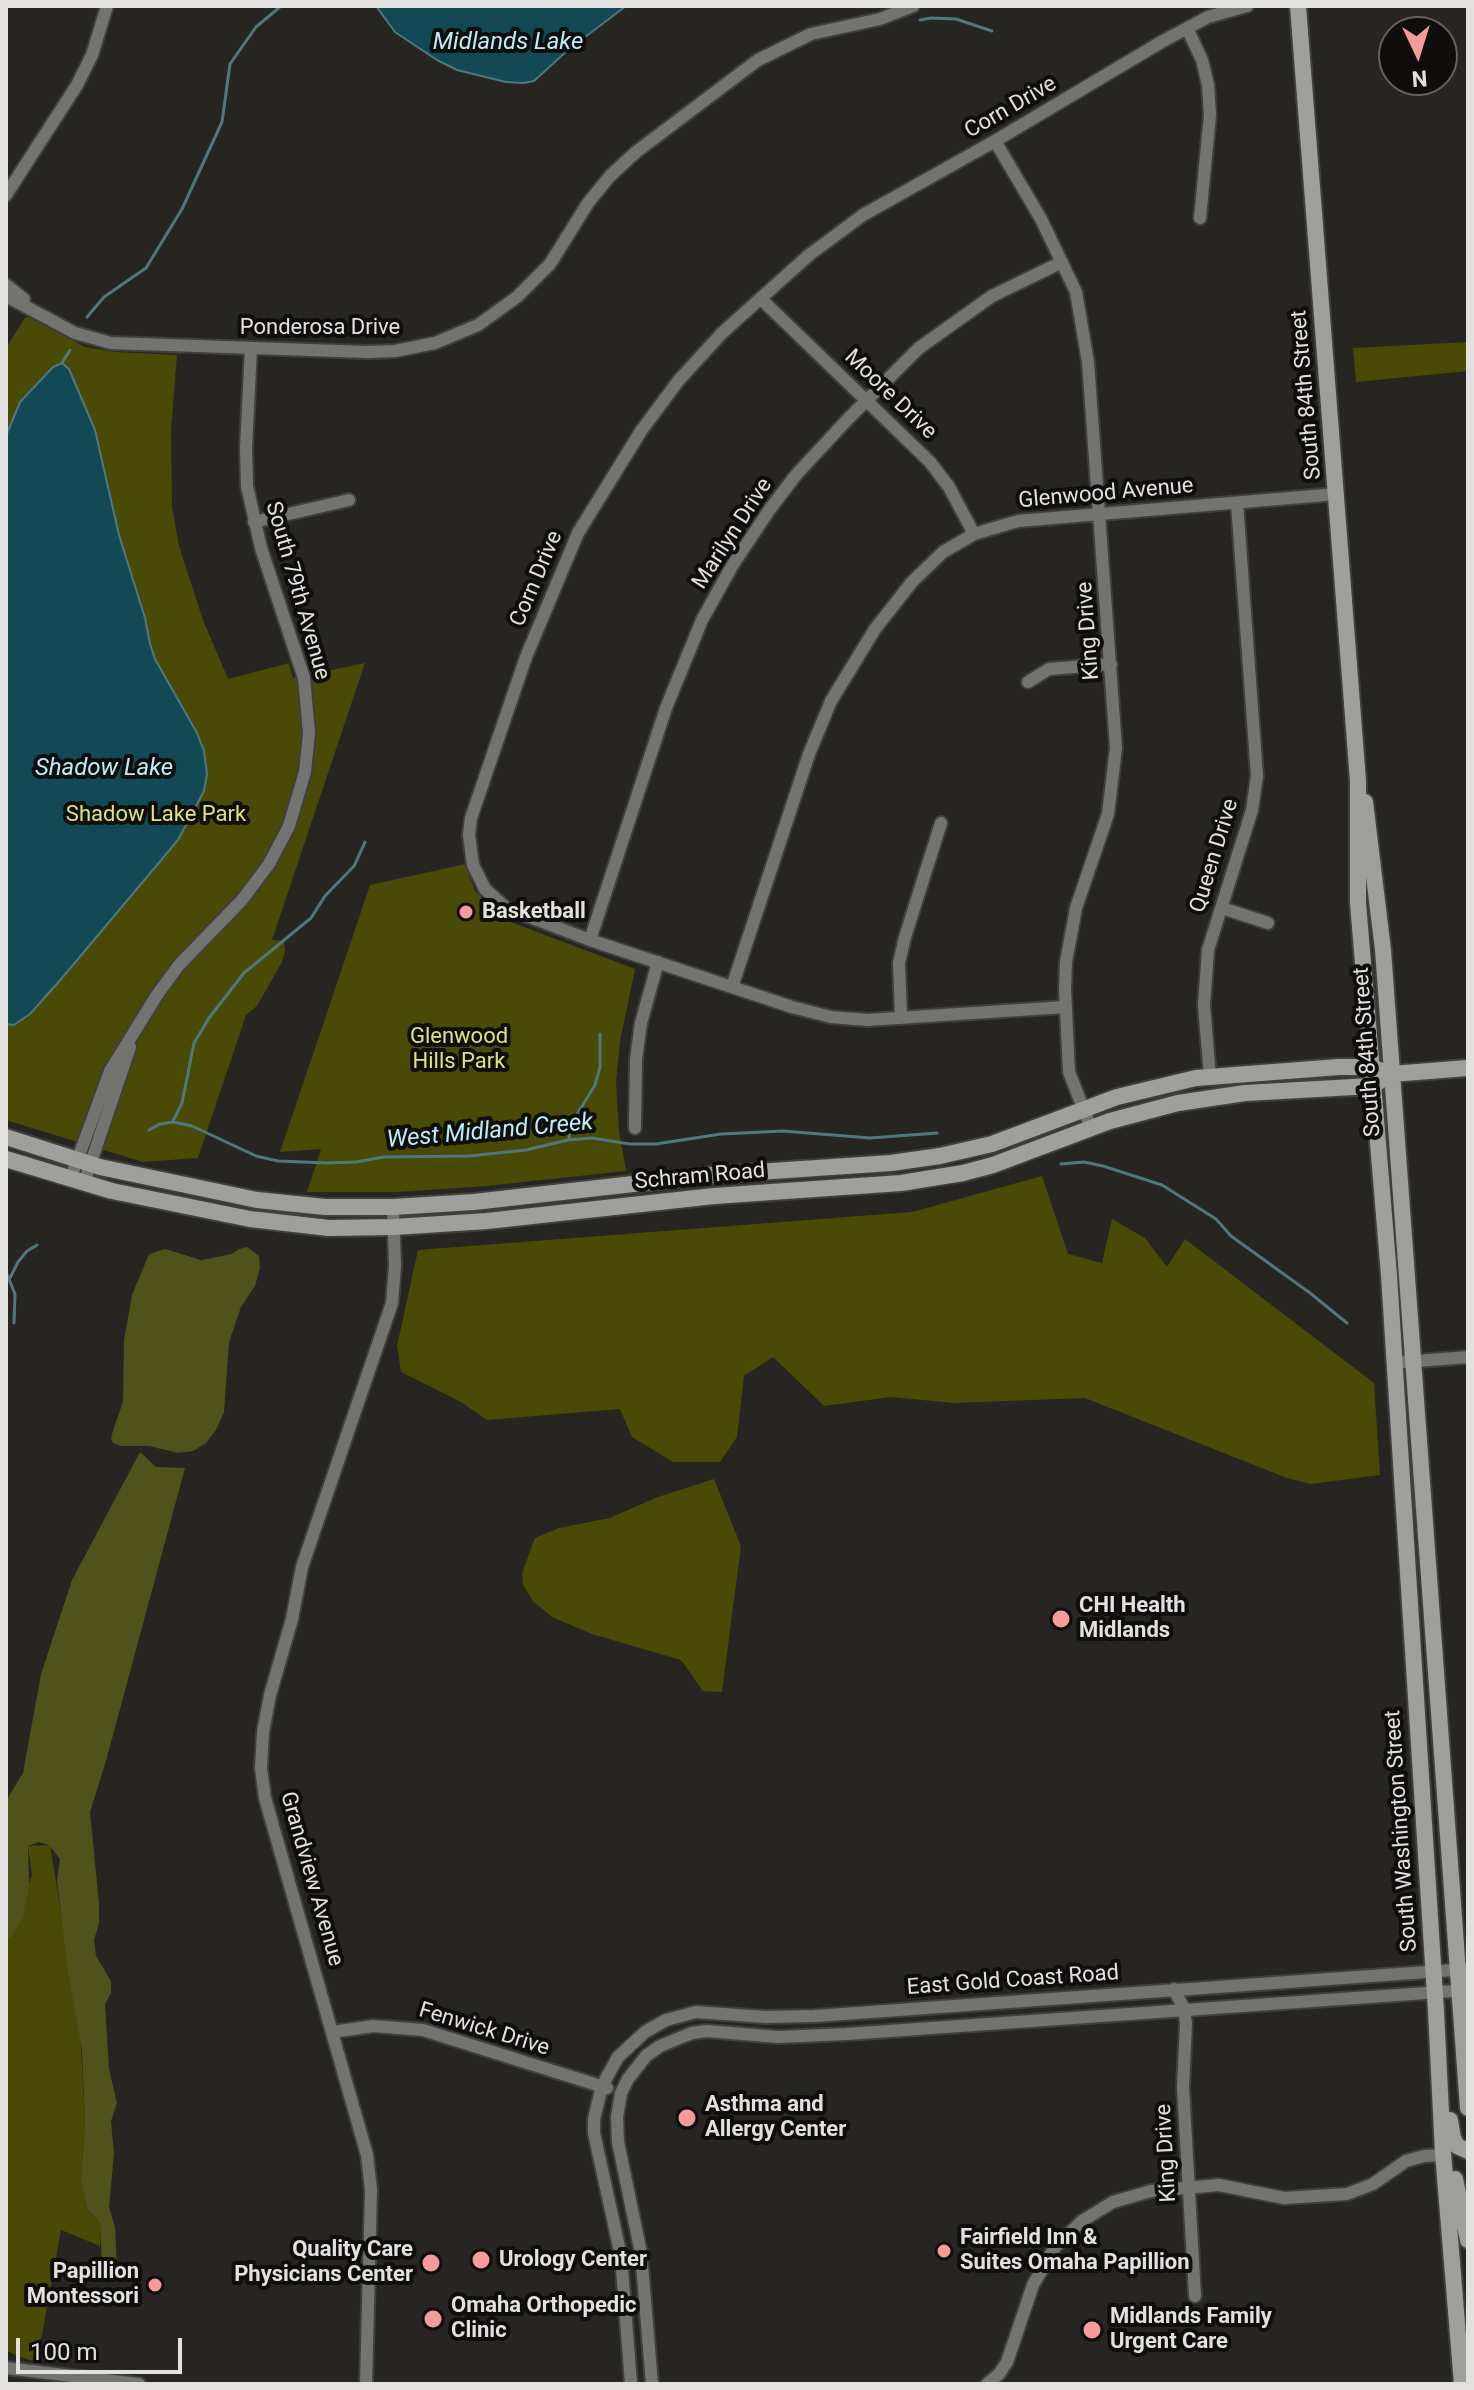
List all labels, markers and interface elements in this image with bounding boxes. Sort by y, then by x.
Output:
north arrow [1378,16,1458,96]
water label: Midlands Lake [433,29,583,57]
text: N [1411,65,1428,91]
street label: Corn Drive [961,71,1061,145]
street label: South 84th Street [1286,309,1328,481]
street label: Ponderosa Drive [240,315,400,341]
street label: Moore Drive [838,344,942,446]
street label: Glenwood Avenue [1017,473,1195,515]
street label: Marilyn Drive [687,474,779,594]
street label: South 79th Avenue [259,499,335,683]
street label: Corn Drive [505,527,569,631]
street label: King Drive [1072,581,1106,681]
water label: Shadow Lake [35,755,173,783]
street label: Queen Drive [1185,796,1245,916]
park label: Shadow Lake Park [66,802,246,828]
place label: Basketball [482,899,586,925]
marker: Basketball [457,903,475,921]
street label: South 84th Street [1349,966,1387,1138]
park label: Glenwood Hills Park [410,1024,508,1076]
water label: West Midland Creek [386,1109,594,1155]
street label: Schram Road [634,1158,766,1196]
place label: CHI Health Midlands [1079,1593,1186,1644]
marker: CHI Health Midlands [1050,1608,1072,1630]
street label: South Washington Street [1380,1709,1424,1953]
street label: Grandview Avenue [273,1789,349,1969]
street label: East Gold Coast Road [906,1960,1120,2002]
street label: Fenwick Drive [416,1998,552,2062]
place label: Asthma and Allergy Center [705,2092,846,2144]
street label: King Drive [1151,2103,1183,2203]
marker: Asthma and Allergy Center [676,2107,698,2129]
place label: Fairfield Inn & Suites Omaha Papillion [960,2225,1190,2276]
place label: Quality Care Physicians Center [234,2237,413,2288]
marker: Fairfield Inn & Suites Omaha Papillion [935,2242,953,2260]
place label: Urology Center [499,2247,647,2273]
marker: Urology Center [470,2249,492,2271]
marker: Quality Care Physicians Center [420,2252,442,2274]
place label: Papillion Montessori [27,2259,139,2310]
marker: Papillion Montessori [146,2276,164,2294]
place label: Omaha Orthopedic Clinic [451,2293,636,2344]
place label: Midlands Family Urgent Care [1110,2304,1272,2356]
marker: Omaha Orthopedic Clinic [422,2308,444,2330]
marker: Midlands Family Urgent Care [1081,2319,1103,2341]
scale bar [20,2322,186,2372]
text: 100 m [30,2338,97,2366]

